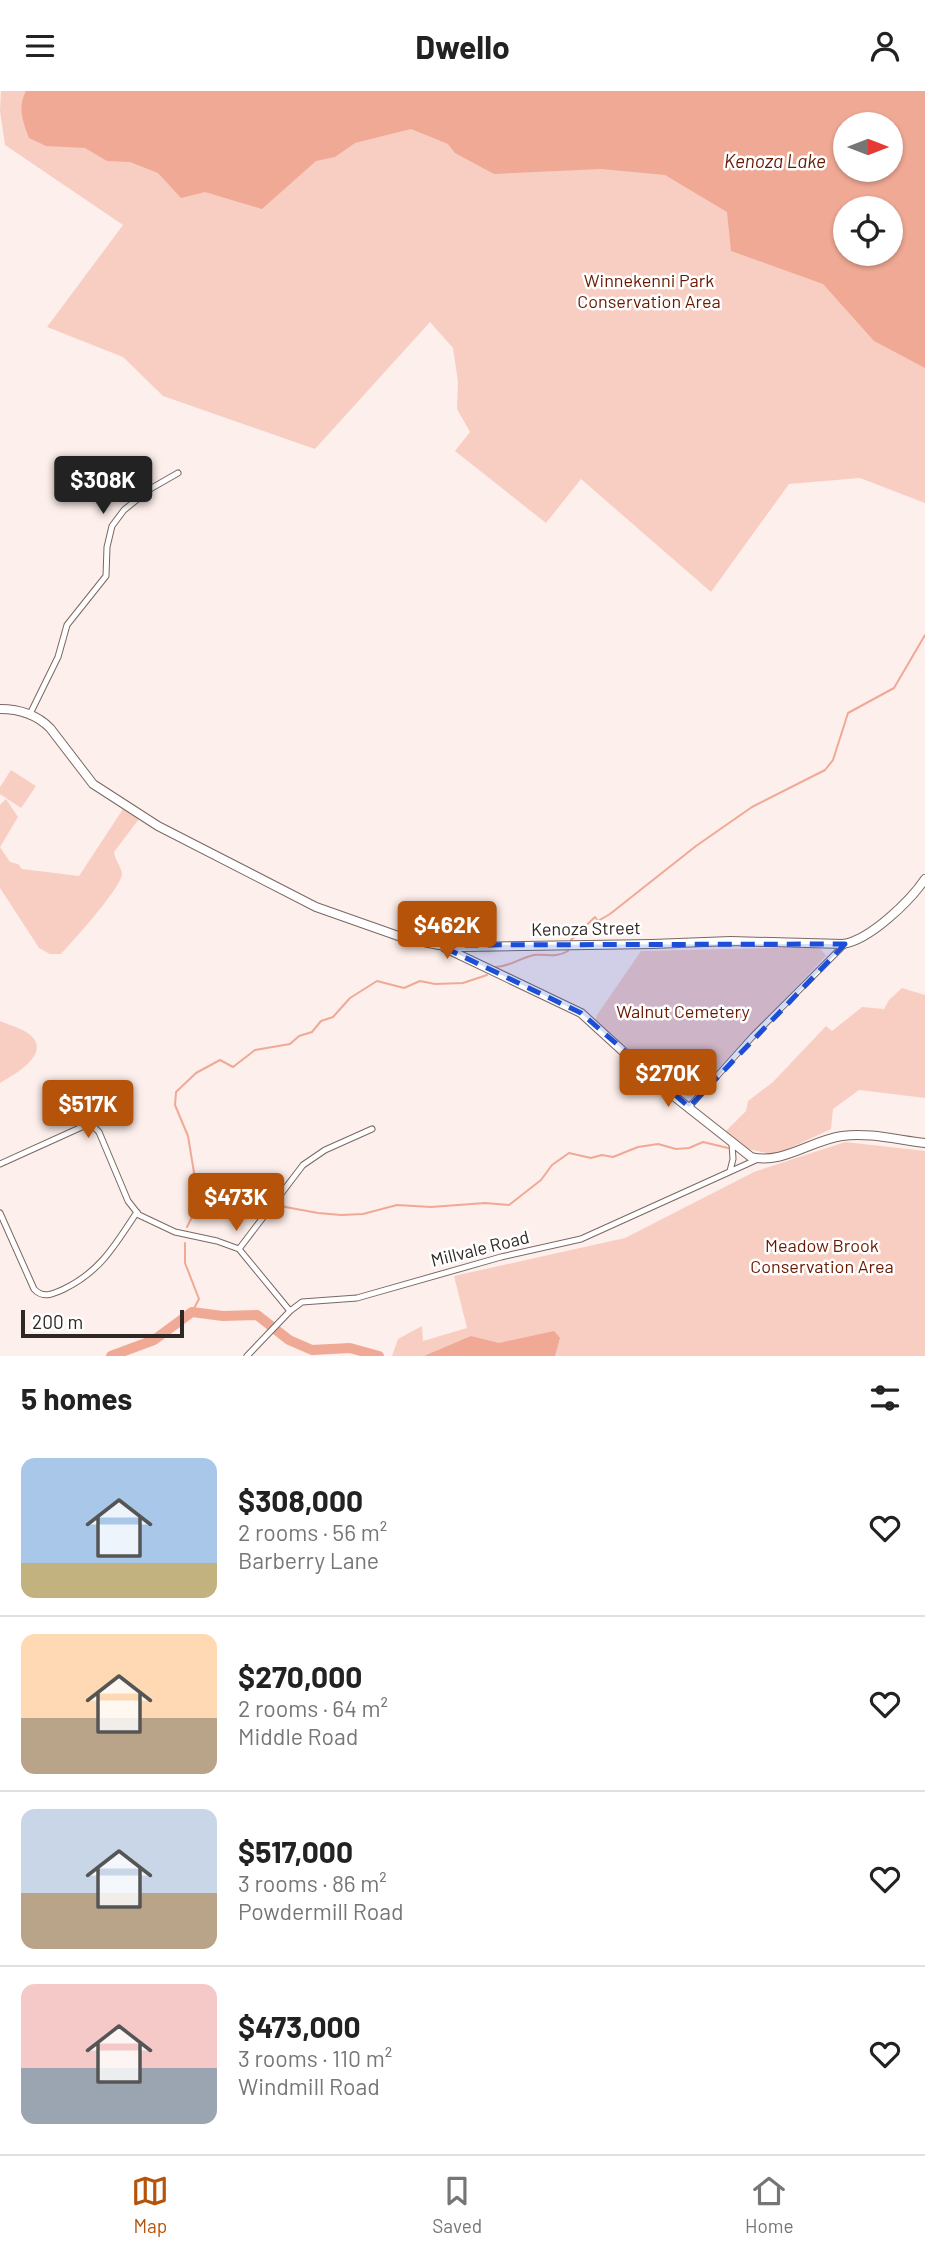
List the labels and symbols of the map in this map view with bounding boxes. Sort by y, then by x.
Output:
north arrow [833,112,903,182]
water label: Kenoza Lake [724,149,826,172]
park label: Winnekenni Park Conservation Area [577,269,721,312]
pin: $308K [54,457,152,516]
pin: $462K [398,901,496,961]
street label: Kenoza Street [531,916,641,940]
park label: Walnut Cemetery [616,1000,750,1022]
pin: $270K [619,1049,717,1109]
pin: $517K [39,1081,137,1140]
pin: $473K [187,1173,285,1233]
street label: Millvale Road [428,1225,531,1271]
park label: Meadow Brook Conservation Area [750,1234,894,1277]
scale bar [21,1307,184,1339]

